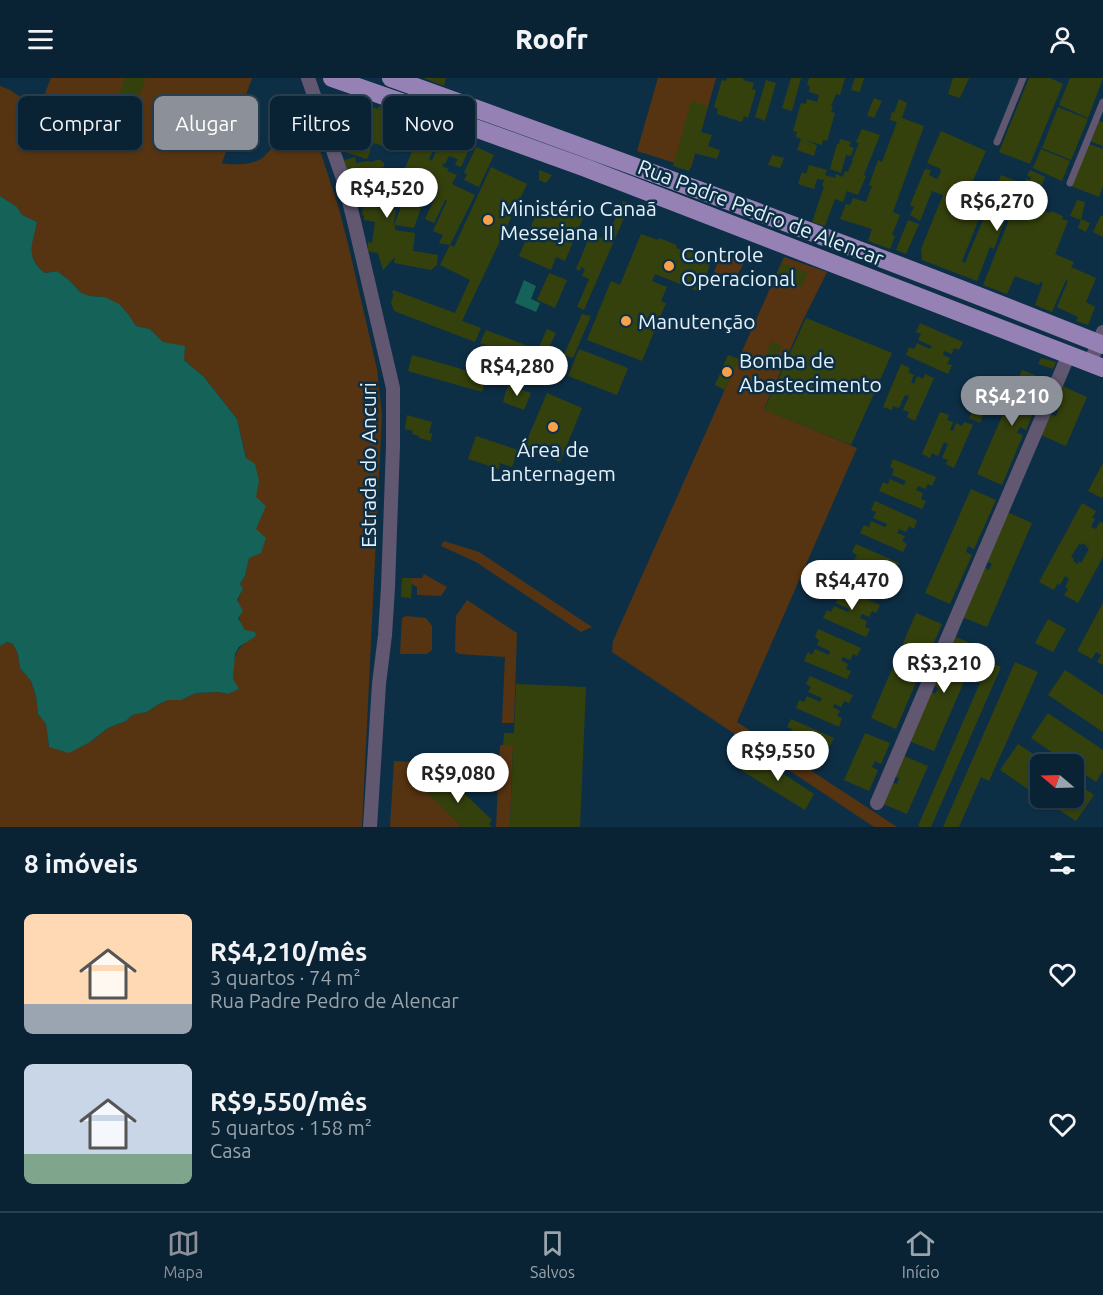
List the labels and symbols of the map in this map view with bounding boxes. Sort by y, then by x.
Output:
street label: Rua Padre Pedro de Alencar [635,154,887,270]
pin: R$4,520 [332,168,442,219]
pin: R$6,270 [942,181,1052,232]
place label: Ministério Canaã Messejana II [500,196,657,244]
marker: Ministério Canaã Messejana II [481,213,495,227]
place label: Controle Operacional [681,242,795,290]
marker: Controle Operacional [662,259,676,273]
place label: Manutenção [638,309,756,333]
marker: Manutenção [619,314,633,328]
pin: R$4,280 [462,346,572,397]
place label: Bomba de Abastecimento [739,348,882,396]
marker: Bomba de Abastecimento [720,365,734,379]
pin: R$4,210 [957,376,1067,427]
street label: Estrada do Ancuri [356,382,380,548]
marker: Área de Lanternagem [546,420,560,434]
place label: Área de Lanternagem [490,437,616,485]
pin: R$4,470 [797,560,907,611]
pin: R$3,210 [889,643,999,694]
pin: R$9,550 [723,731,833,782]
pin: R$9,080 [403,753,513,804]
north arrow [1030,754,1084,808]

